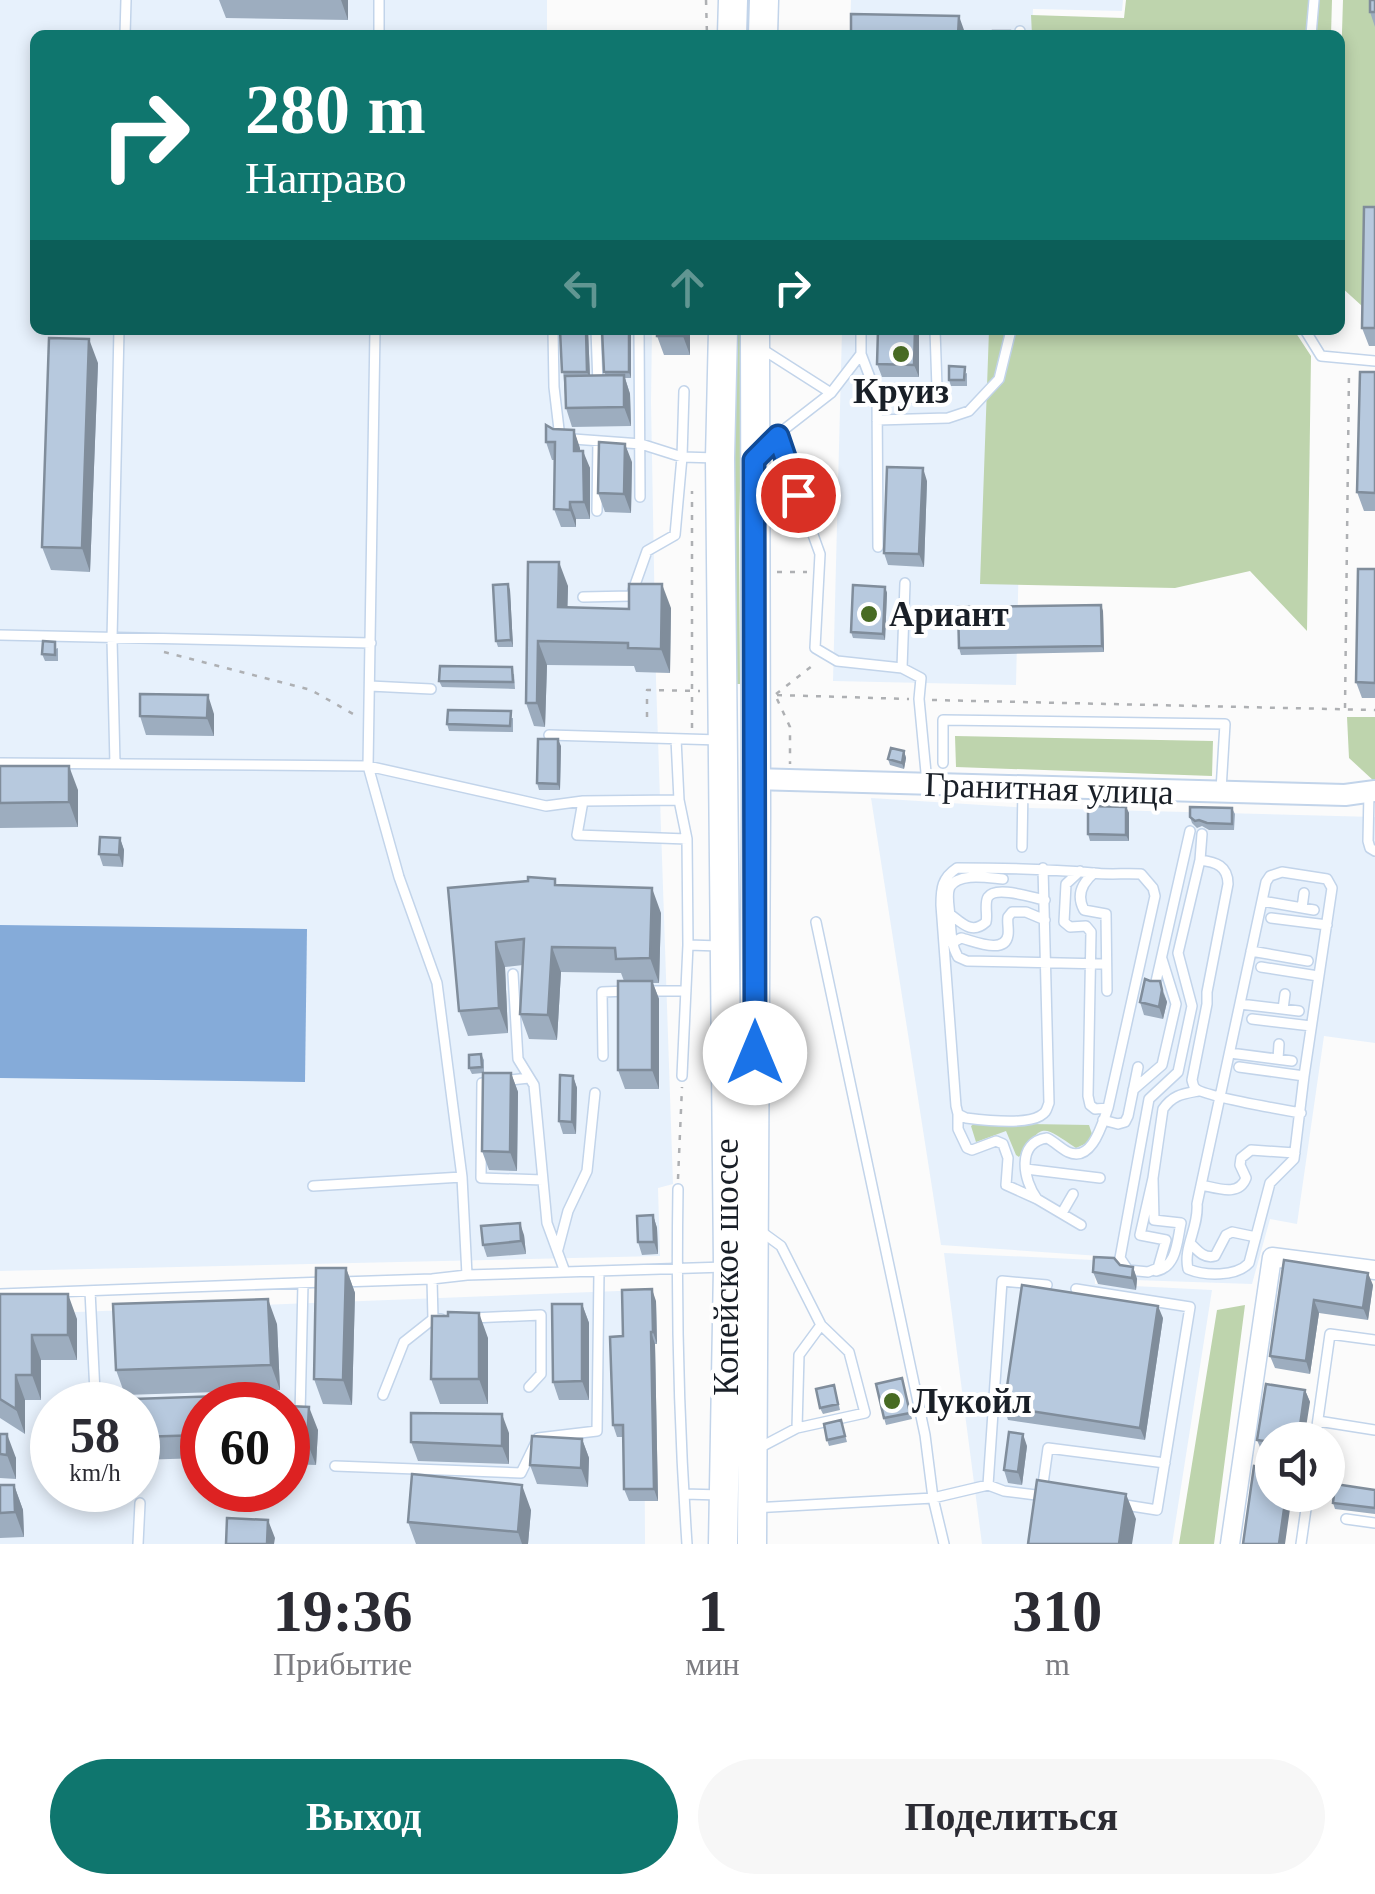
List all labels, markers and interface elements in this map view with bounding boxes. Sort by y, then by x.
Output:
icon: right [80,70,210,200]
text: 280 m [245,71,426,148]
text: Направо [245,153,407,203]
icon: left [555,260,610,315]
icon: ahead [660,260,715,315]
icon: right [765,260,820,315]
marker: Круиз [890,343,912,365]
place label: Круиз [853,372,949,411]
pin [756,453,841,538]
icon: arrive [771,468,826,523]
place label: Ариант [889,595,1009,634]
marker: Ариант [858,603,880,625]
street label: Гранитная улица [924,765,1175,812]
position arrow [703,1001,807,1105]
street label: Копейское шоссе [707,1138,746,1396]
speed limit sign: 60 [180,1382,310,1512]
place label: Лукойл [912,1382,1032,1421]
marker: Лукойл [881,1390,903,1412]
text: 58 [70,1407,120,1463]
map controls [1255,1422,1345,1512]
button: sound [1255,1422,1345,1512]
text: km/h [69,1459,121,1486]
text: 19:36 [273,1578,413,1644]
text: 1 [697,1578,727,1644]
text: 310 [1012,1578,1102,1644]
text: Прибытие [273,1646,412,1682]
text: мин [685,1646,740,1682]
text: m [1045,1646,1070,1682]
button: Выход [50,1759,678,1874]
button: Поделиться [698,1759,1325,1874]

